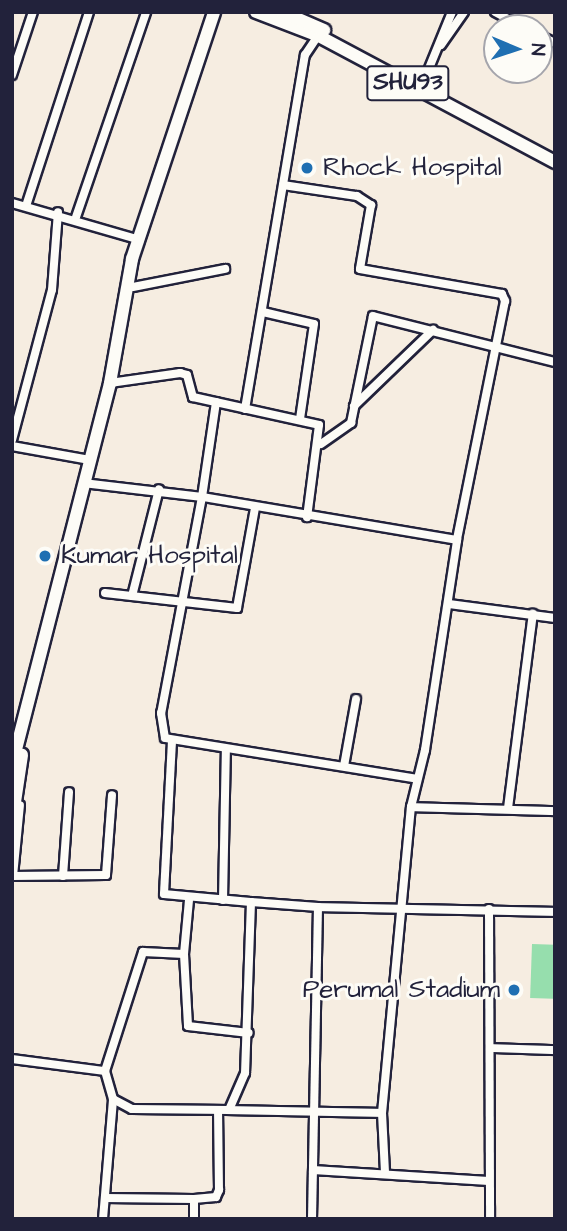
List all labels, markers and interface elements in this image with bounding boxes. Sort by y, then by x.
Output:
north arrow [483,14,553,84]
text: N [524,43,551,56]
road number: SHU93 [366,62,450,104]
place label: Rhock Hospital [323,152,502,184]
marker: Rhock Hospital [297,158,317,178]
place label: Kumar Hospital [61,540,238,572]
marker: Kumar Hospital [35,546,55,566]
place label: Perumal Stadium [303,974,500,1006]
marker: Perumal Stadium [506,982,522,998]

